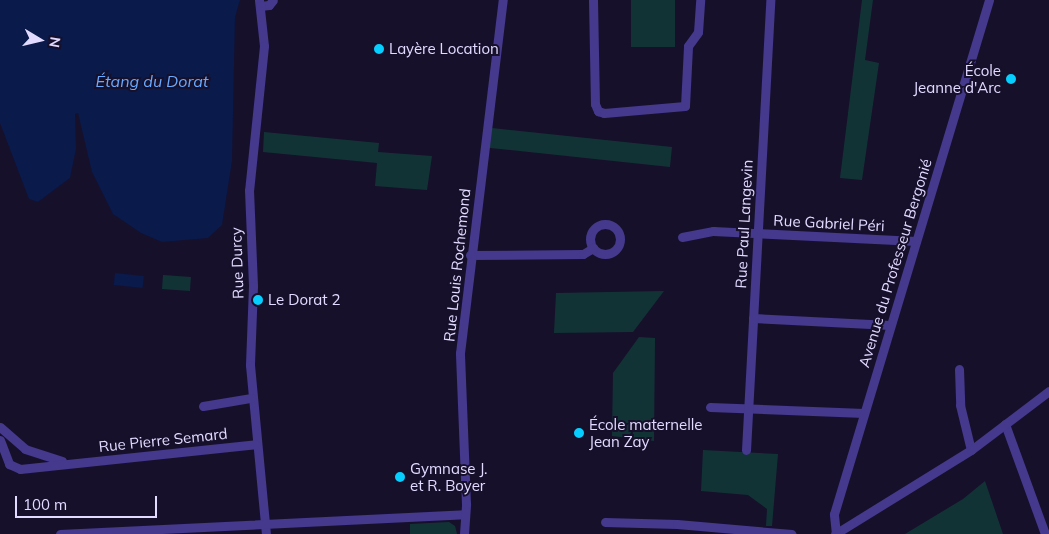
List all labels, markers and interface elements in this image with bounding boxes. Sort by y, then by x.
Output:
north arrow [15,15,65,65]
text: N [45,36,65,49]
place label: Layère Location [389,40,499,58]
marker: Layère Location [373,43,385,55]
place label: École Jeanne d'Arc [913,61,1001,96]
water label: Étang du Dorat [96,71,208,91]
marker: École Jeanne d'Arc [1005,73,1017,85]
street label: Avenue du Professeur Bergonié [855,157,935,369]
street label: Rue Paul Langevin [732,159,756,289]
street label: Rue Louis Rochemond [440,187,474,343]
street label: Rue Gabriel Péri [773,211,885,235]
street label: Rue Durcy [227,227,247,299]
place label: Le Dorat 2 [268,291,340,309]
marker: Le Dorat 2 [252,294,264,306]
place label: École maternelle Jean Zay [589,415,702,450]
street label: Rue Pierre Semard [98,424,228,456]
marker: École maternelle Jean Zay [573,427,585,439]
place label: Gymnase J. et R. Boyer [410,459,488,494]
marker: Gymnase J. et R. Boyer [394,471,406,483]
scale bar [18,486,160,518]
text: 100 m [23,495,67,514]

